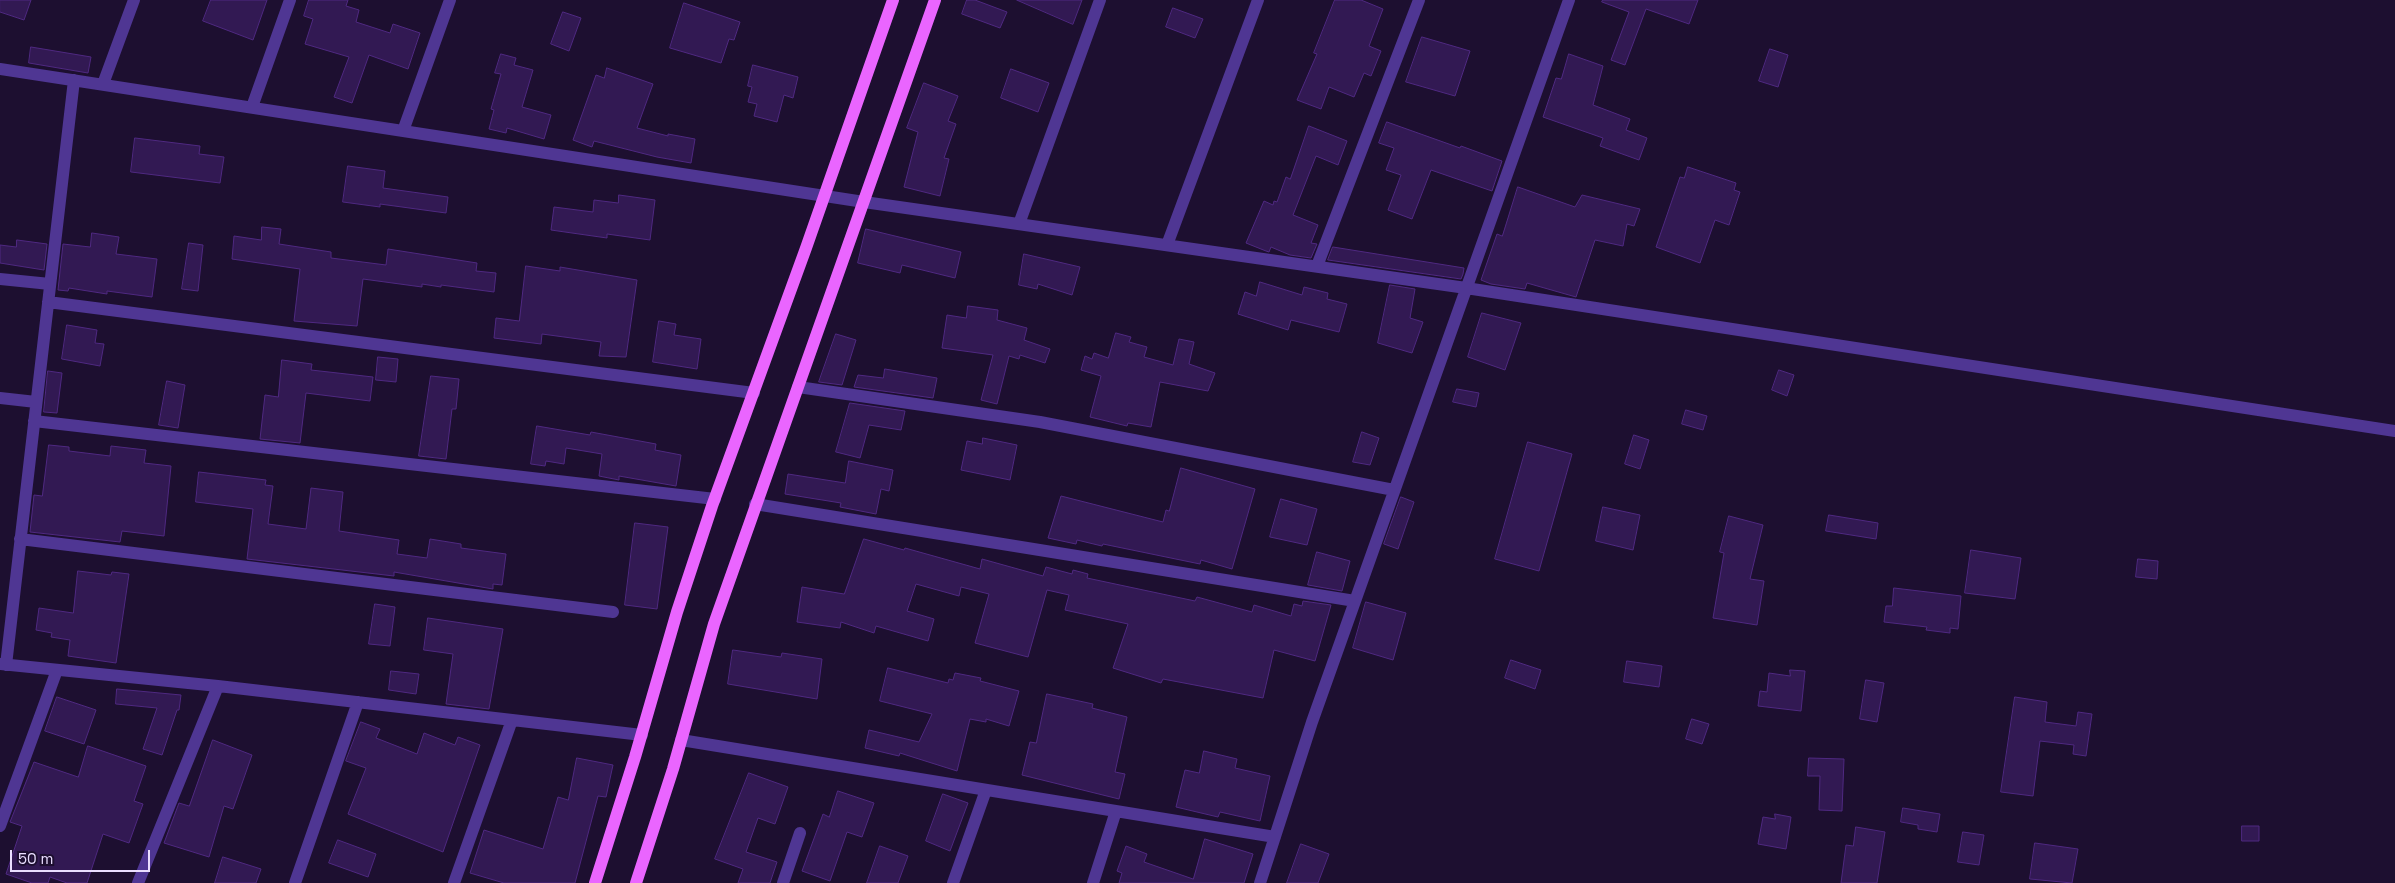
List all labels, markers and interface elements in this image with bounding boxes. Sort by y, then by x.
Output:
scale bar [12,840,152,872]
text: 50 m [18,849,53,868]

